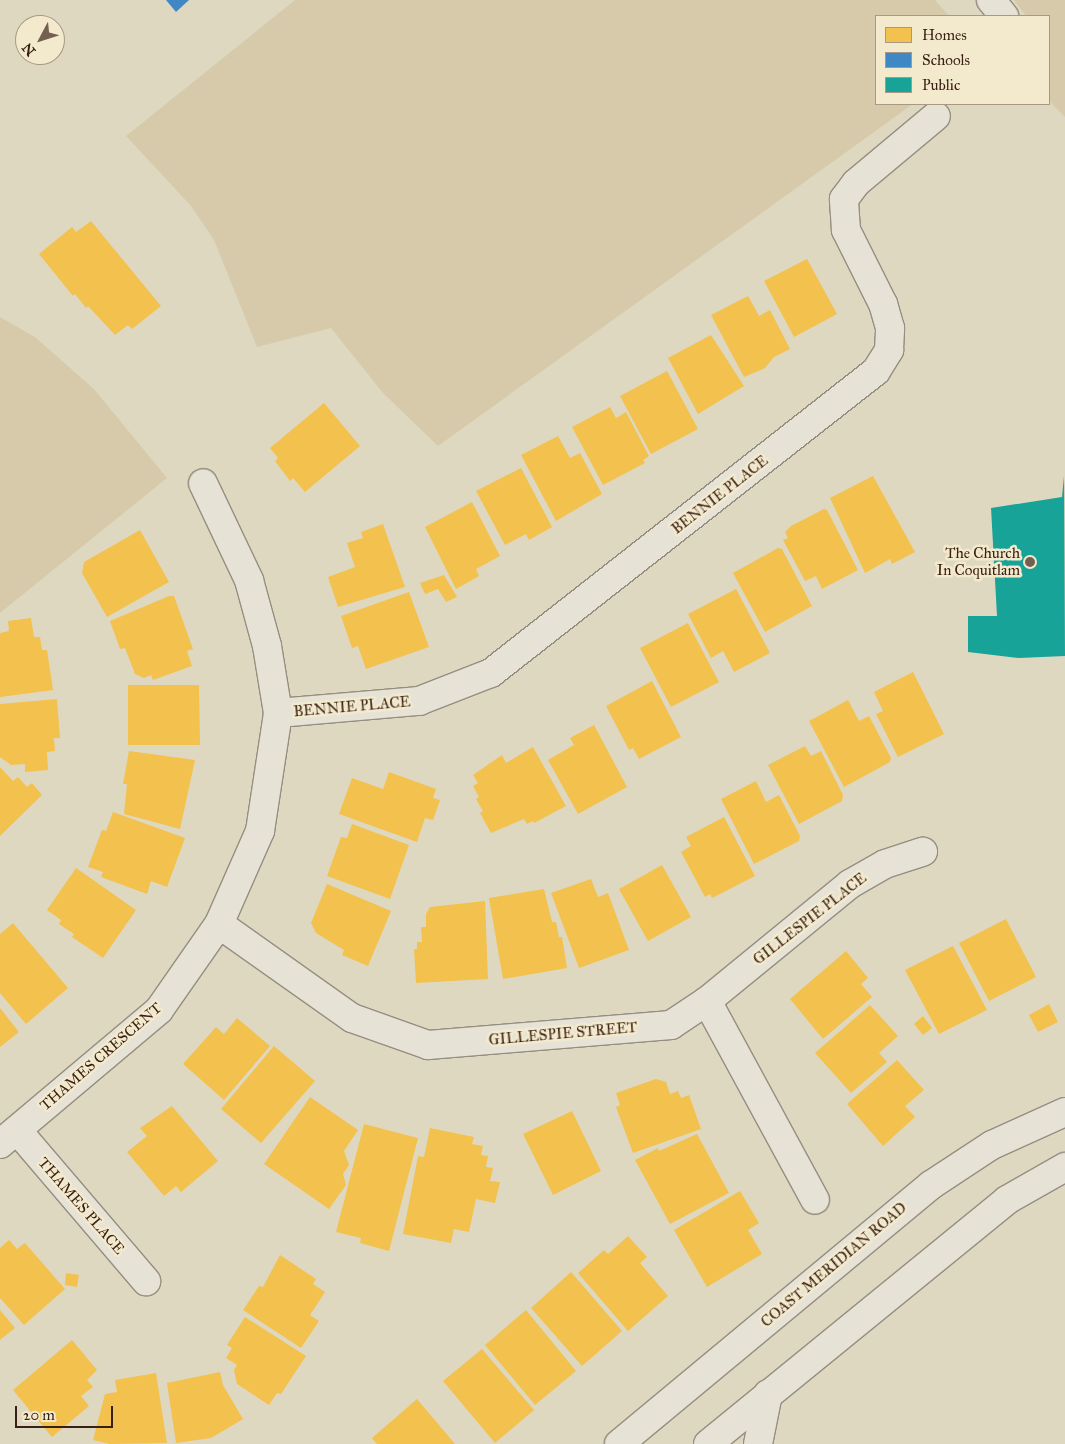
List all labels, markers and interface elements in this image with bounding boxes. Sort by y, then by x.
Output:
north arrow [15,15,65,65]
legend [875,15,1050,105]
text: Homes [922,26,967,44]
text: N [19,39,39,59]
text: Schools [922,51,970,69]
text: Public [922,76,960,94]
street label: BENNIE PLACE [668,452,772,538]
place label: The Church In Coquitlam [937,544,1020,579]
marker: The Church In Coquitlam [1024,556,1036,568]
street label: BENNIE PLACE [293,693,411,721]
street label: GILLESPIE PLACE [750,869,870,969]
street label: THAMES CRESCENT [36,999,166,1115]
street label: GILLESPIE STREET [488,1019,638,1049]
street label: THAMES PLACE [34,1154,128,1258]
street label: COAST MERIDIAN ROAD [758,1199,910,1331]
scale bar [18,1396,115,1428]
text: 20 m [23,1406,55,1424]

